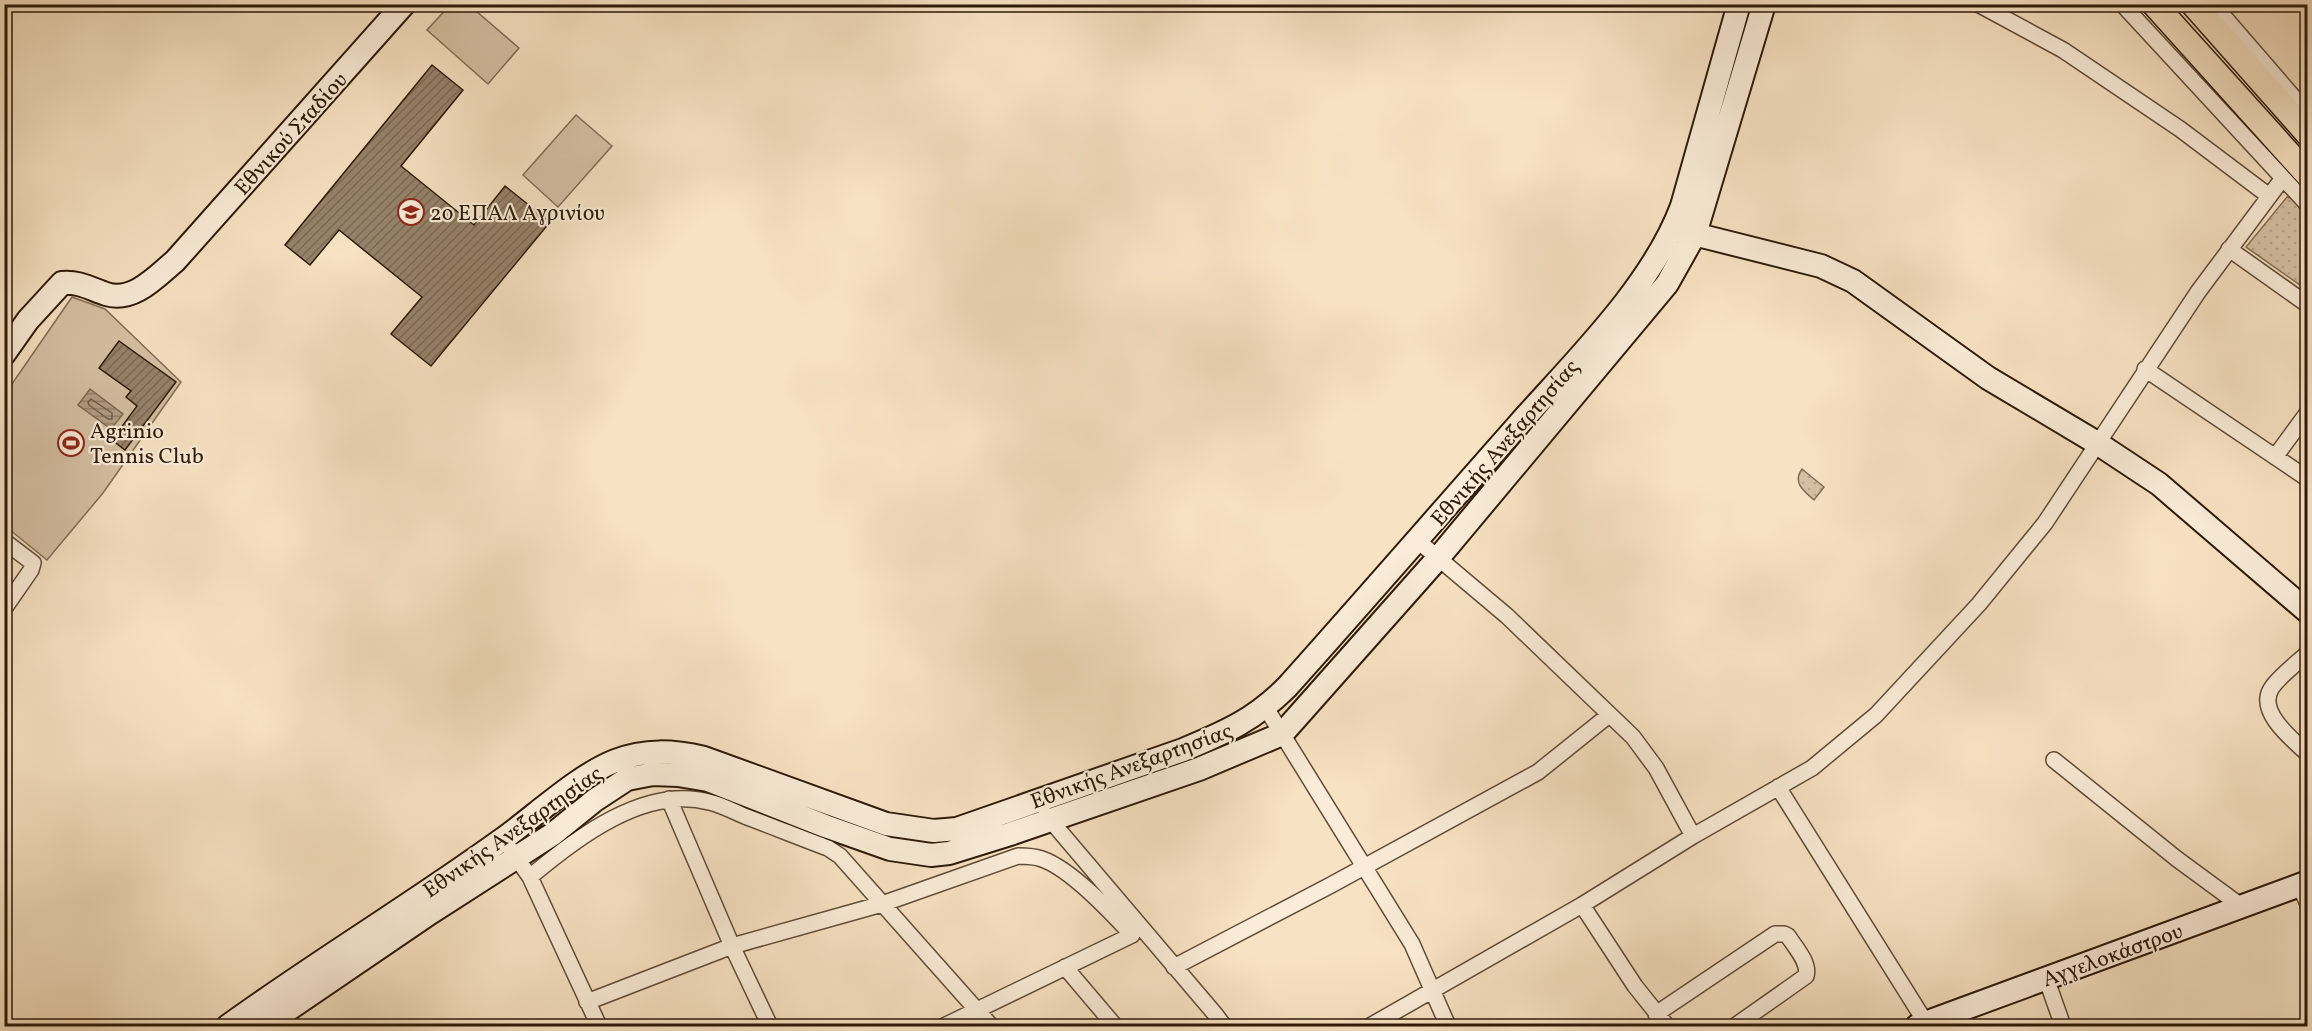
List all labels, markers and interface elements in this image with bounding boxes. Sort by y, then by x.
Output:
street label: Εθνικού Σταδίου [228,66,356,203]
school or university icon: 2ο ΕΠΑΛ Αγρινίου [396,197,426,227]
place label: 2ο ΕΠΑΛ Αγρινίου [430,199,605,230]
street label: Εθνικής Ανεξαρτησίας [1424,353,1587,534]
place label: Agrinio Tennis Club [90,417,204,473]
sports icon: Agrinio Tennis Club [56,428,86,458]
street label: Εθνικής Ανεξαρτησίας [1027,716,1237,818]
street label: Εθνικής Ανεξαρτησίας [417,759,610,907]
street label: Αγγελοκάστρου [2038,917,2187,996]

